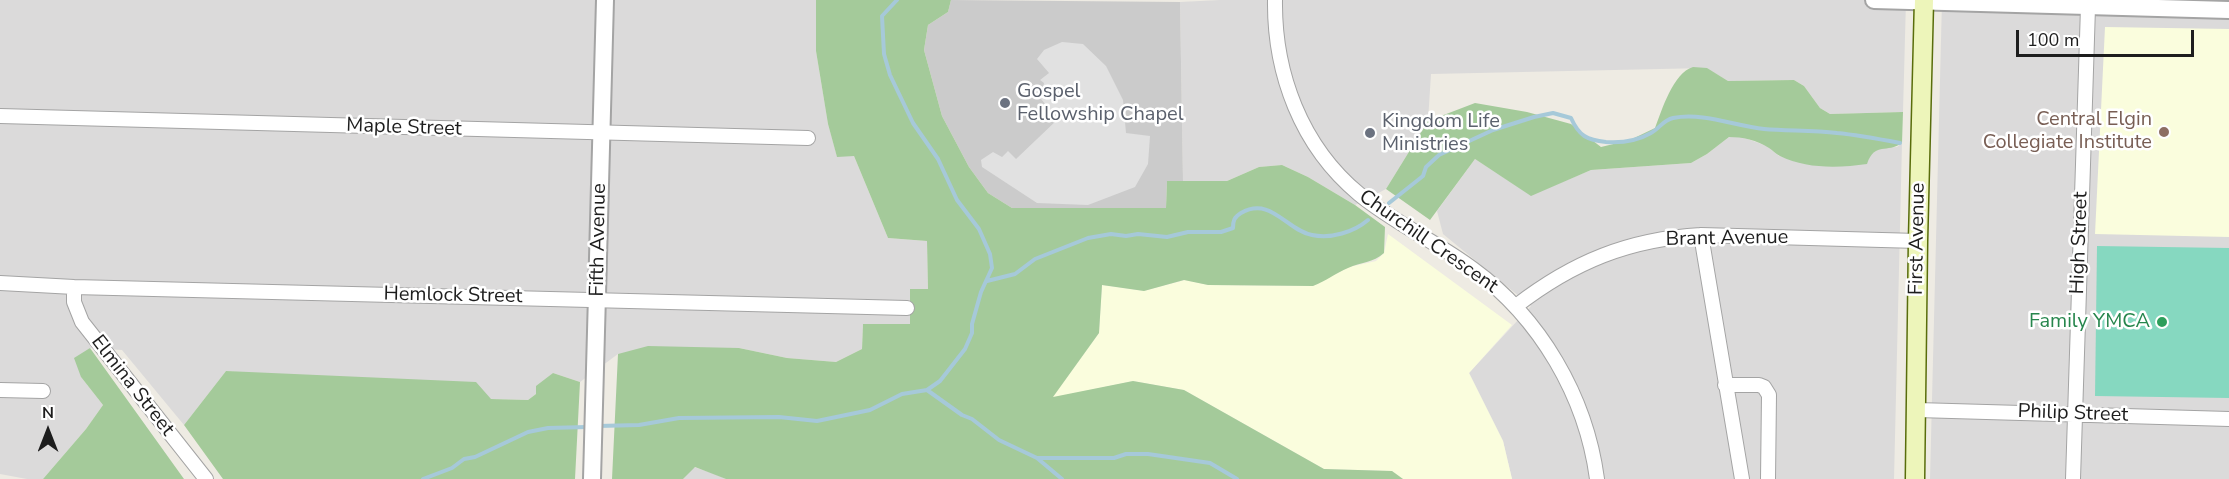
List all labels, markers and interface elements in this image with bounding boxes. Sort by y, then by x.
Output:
scale bar [2019,18,2198,56]
text: 100 m [2027,28,2079,52]
place label: Gospel Fellowship Chapel [1017,80,1184,127]
marker: Gospel Fellowship Chapel [998,96,1012,110]
place label: Central Elgin Collegiate Institute [1983,108,2152,155]
place label: Kingdom Life Ministries [1382,110,1500,157]
street label: Maple Street [346,114,462,142]
marker: Central Elgin Collegiate Institute [2157,125,2171,139]
marker: Kingdom Life Ministries [1363,126,1377,140]
street label: Fifth Avenue [586,183,612,297]
street label: First Avenue [1905,183,1931,295]
street label: Churchill Crescent [1354,185,1502,299]
street label: High Street [2066,191,2094,295]
street label: Brant Avenue [1665,226,1789,252]
street label: Hemlock Street [383,283,523,309]
place label: Family YMCA [2029,310,2150,334]
marker: Family YMCA [2155,315,2169,329]
street label: Elmina Street [85,331,179,441]
street label: Philip Street [2017,400,2129,428]
north arrow [18,401,78,461]
text: N [42,402,54,424]

